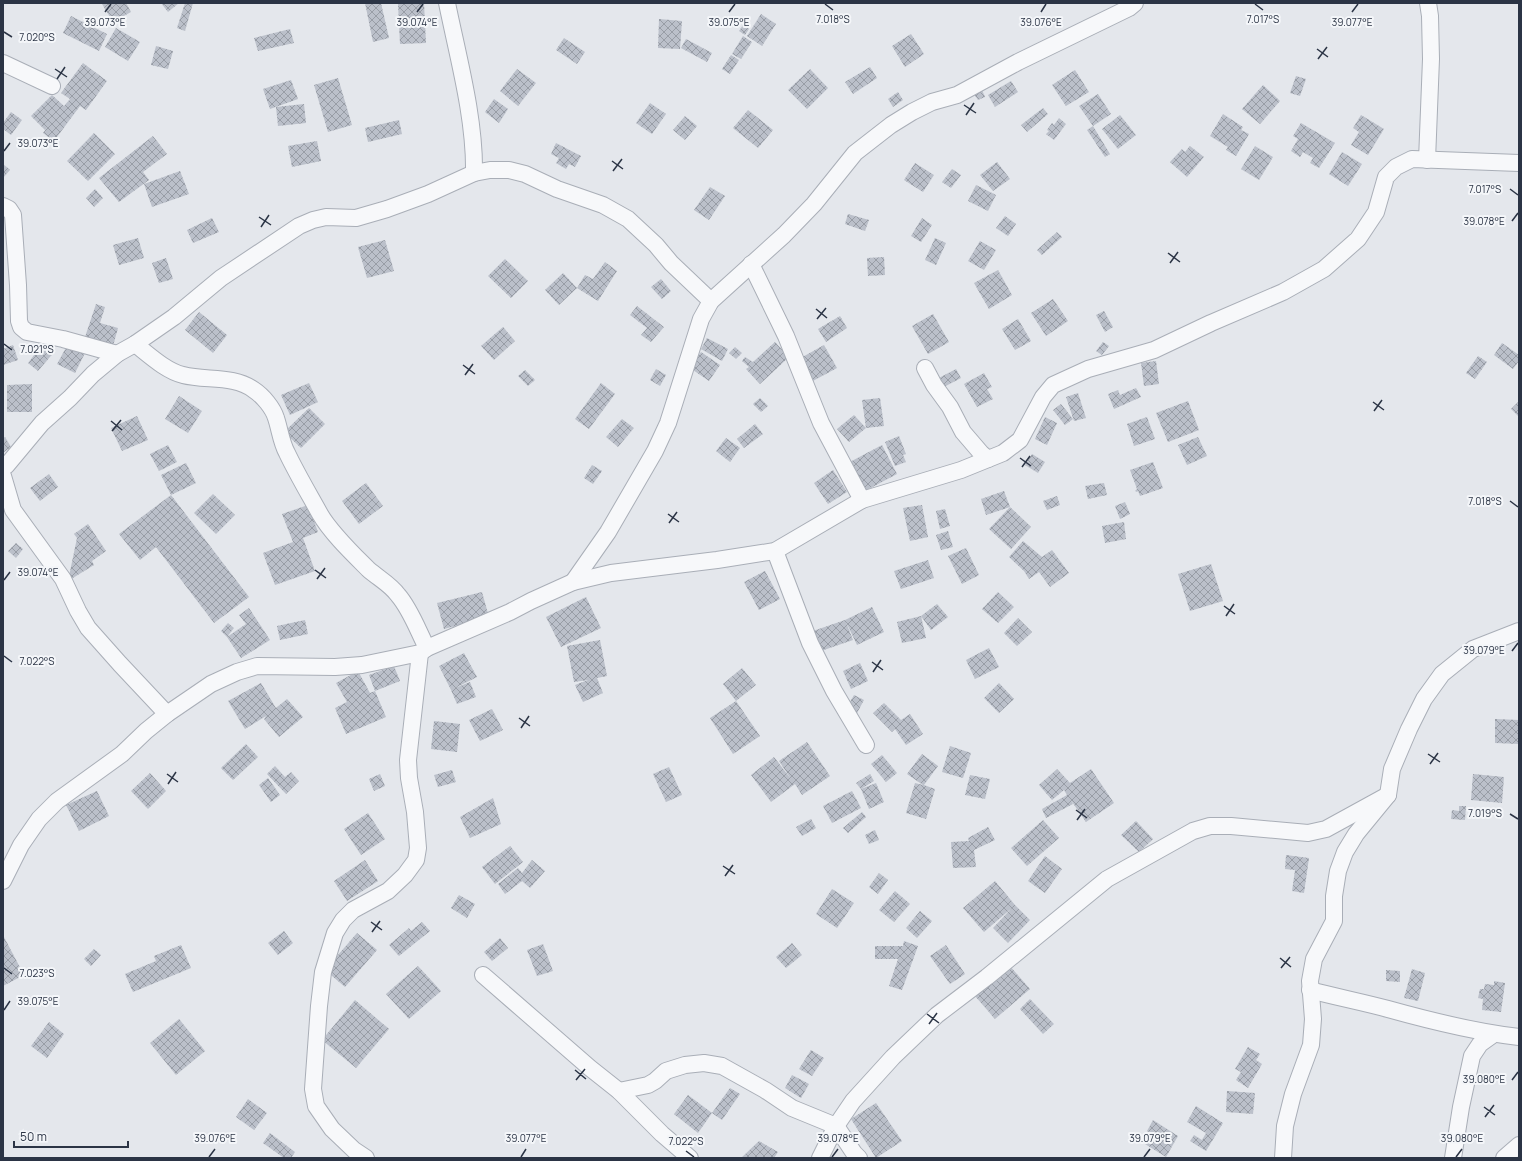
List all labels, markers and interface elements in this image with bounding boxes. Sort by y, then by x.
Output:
text: 7.018°S [816,12,850,26]
text: 7.017°S [1247,12,1279,26]
text: 39.073°E [85,15,126,29]
text: 39.074°E [397,15,438,29]
text: 39.075°E [708,15,750,29]
text: 39.076°E [1020,15,1062,29]
text: 39.077°E [1332,15,1373,29]
text: 7.020°S [19,30,55,44]
text: 39.073°E [18,136,59,150]
text: 7.017°S [1469,182,1501,196]
text: 39.078°E [1463,214,1505,228]
text: 7.021°S [20,342,54,356]
text: 7.018°S [1468,494,1502,508]
text: 39.074°E [18,565,59,579]
text: 39.079°E [1463,643,1505,657]
text: 7.022°S [19,654,55,668]
text: 7.019°S [1468,806,1502,820]
text: 7.023°S [20,966,54,980]
text: 39.075°E [17,994,59,1008]
text: 39.080°E [1463,1072,1505,1086]
scale bar [14,1123,128,1149]
text: 50 m [20,1128,47,1145]
text: 39.076°E [194,1131,236,1145]
text: 39.077°E [506,1131,547,1145]
text: 39.078°E [817,1131,859,1145]
text: 39.079°E [1129,1131,1171,1145]
text: 39.080°E [1441,1131,1483,1145]
text: 7.022°S [668,1134,704,1148]

